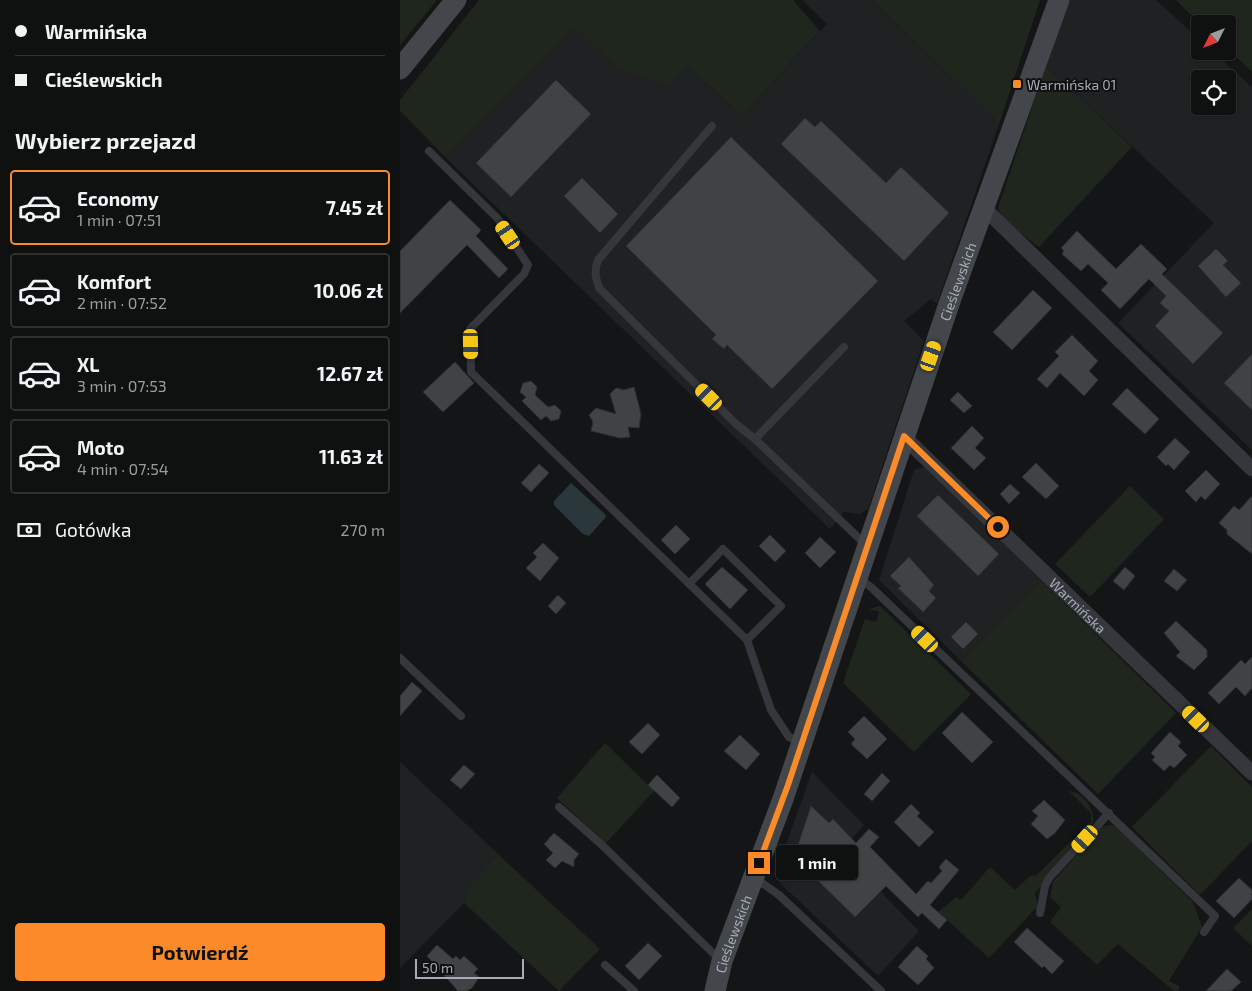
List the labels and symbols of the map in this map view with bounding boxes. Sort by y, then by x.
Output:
north arrow [1191,15,1236,60]
place label: Warmińska 01 [1027,76,1116,93]
marker: Warmińska 01 [1011,78,1023,90]
car [493,218,522,252]
street label: Cieślewskich [936,240,979,323]
car [463,329,478,359]
car [919,339,942,373]
car [693,381,724,413]
route start [987,516,1009,538]
street label: Warmińska [1046,574,1110,636]
car [909,623,941,655]
car [1180,703,1212,735]
car [1069,823,1100,855]
callout: 1 min [776,846,859,880]
route end [748,852,770,874]
street label: Cieślewskich [711,892,755,974]
scale bar [415,956,524,979]

